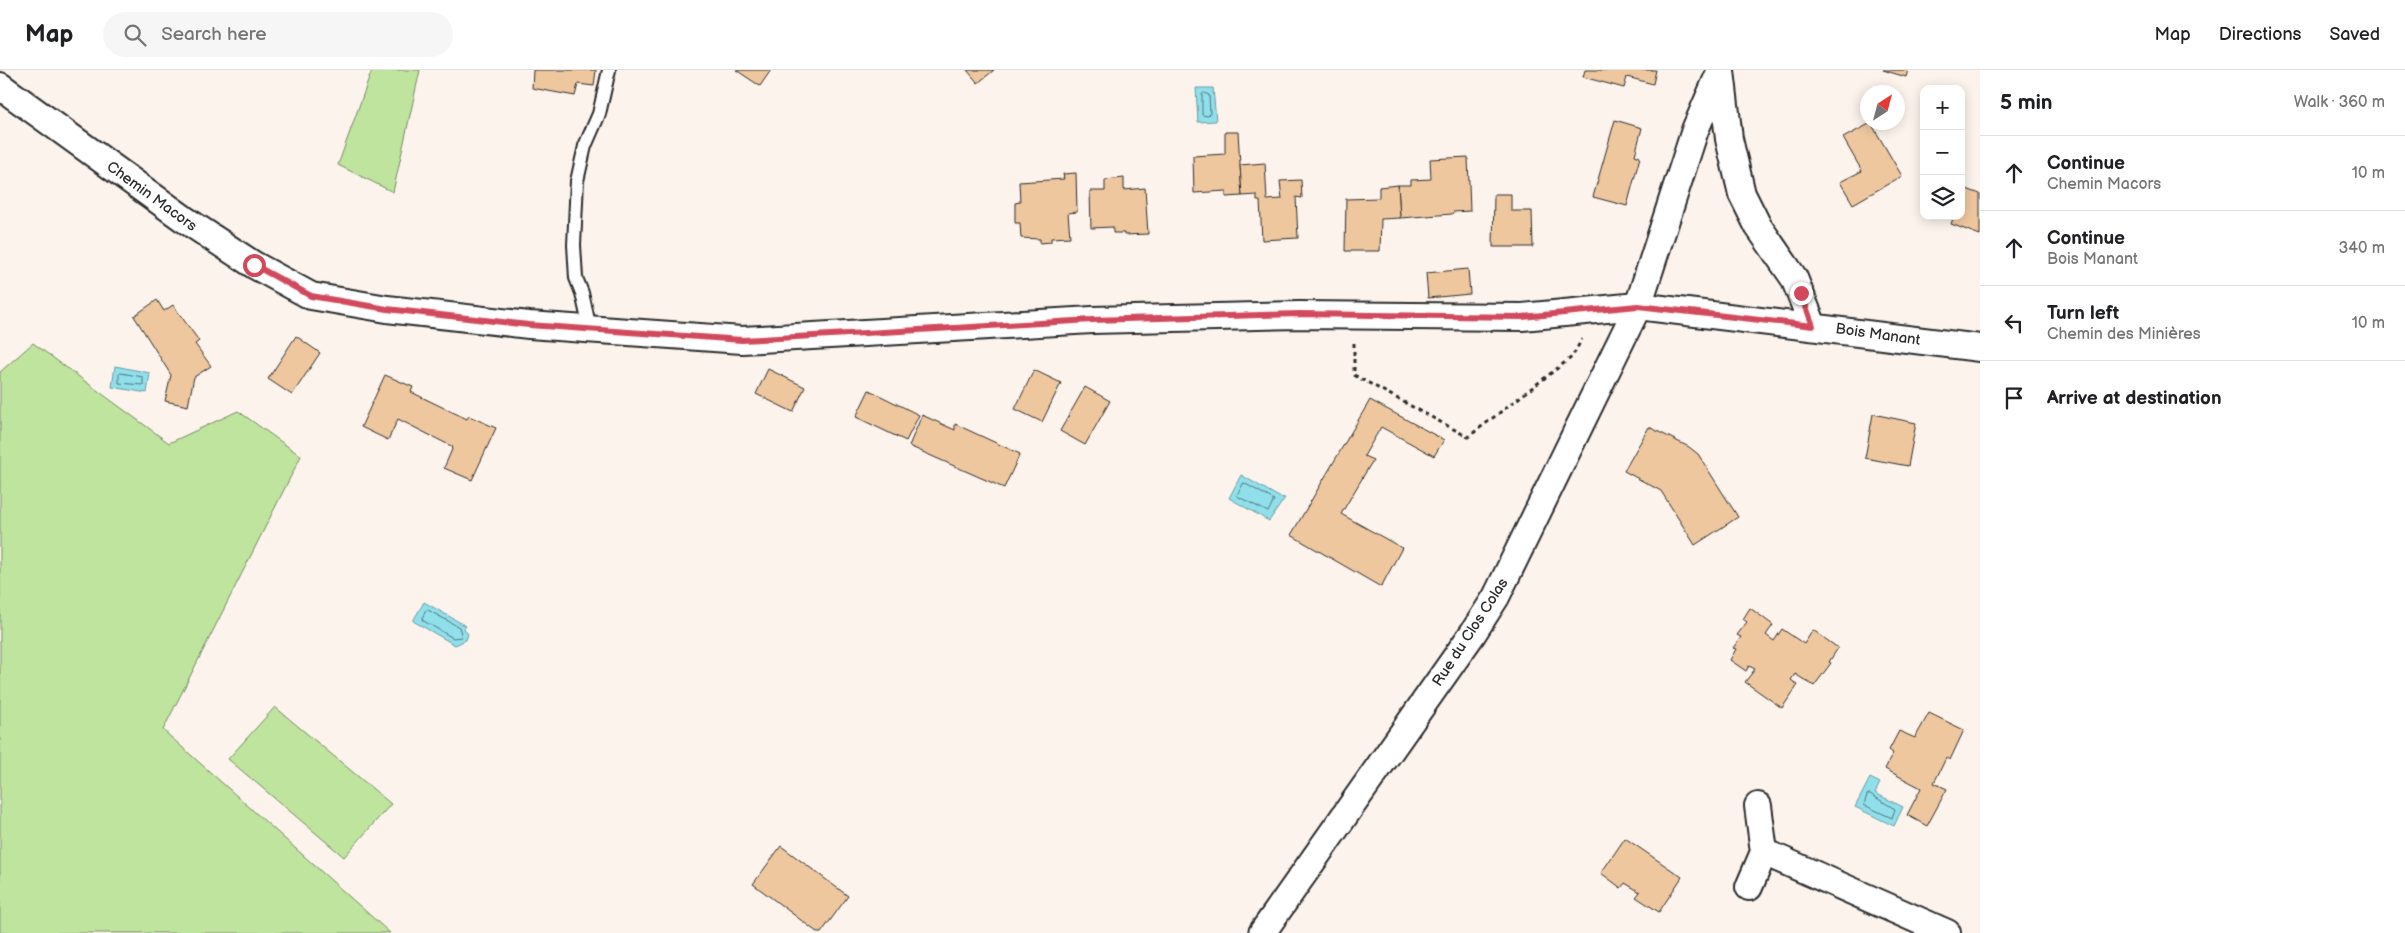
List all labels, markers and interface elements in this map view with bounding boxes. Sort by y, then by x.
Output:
search box [103,12,453,57]
text: Map [25,20,73,49]
icon: search [121,21,149,49]
text: Search here [161,23,267,46]
text: Map [2155,24,2191,45]
text: Directions [2219,24,2301,45]
text: Saved [2329,24,2380,45]
north arrow [1860,85,1905,130]
map controls [1920,85,1965,220]
button: + [1920,85,1965,130]
text: 5 min [2000,90,2053,115]
text: Walk · 360 m [2294,93,2385,112]
button: − [1920,130,1965,175]
text: Continue [2047,152,2125,175]
street label: Chemin Macors [103,157,201,236]
icon: ahead [2000,159,2028,187]
text: 10 m [2352,164,2385,183]
button: layers [1920,175,1965,220]
text: Chemin Macors [2047,175,2161,194]
text: Continue [2047,227,2125,250]
icon: ahead [2000,234,2028,262]
text: 340 m [2338,239,2385,258]
text: Bois Manant [2047,250,2138,269]
route start [243,254,266,277]
route end [1790,282,1813,305]
text: Turn left [2047,302,2119,325]
icon: left [2000,309,2028,337]
text: 10 m [2352,314,2385,333]
street label: Bois Manant [1834,319,1922,350]
text: Chemin des Minières [2047,325,2201,344]
icon: arrive [2000,384,2028,412]
text: Arrive at destination [2047,387,2222,410]
street label: Rue du Clos Colas [1428,574,1513,690]

